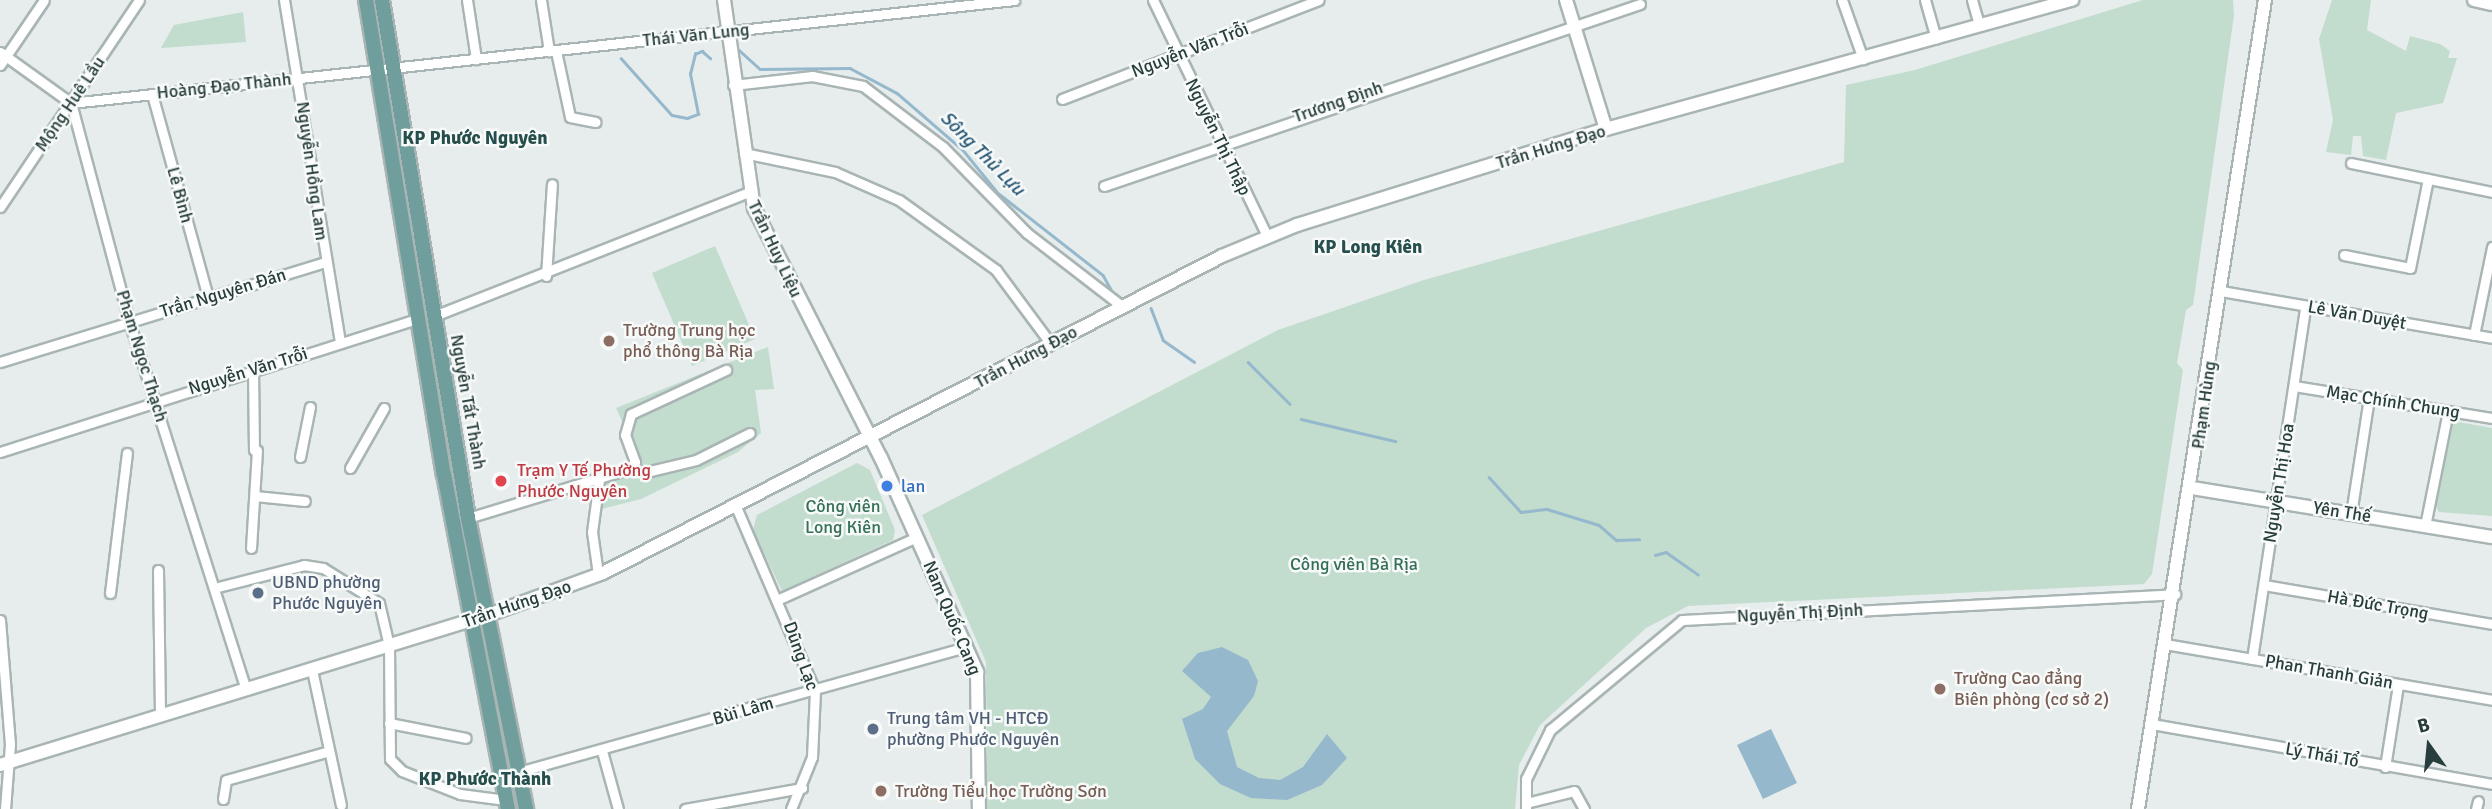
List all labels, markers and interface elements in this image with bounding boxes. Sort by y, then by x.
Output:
street label: Nguyễn Văn Trỗi [1128,18,1252,82]
street label: Thái Văn Lung [642,19,750,51]
street label: Mộng Huê Lầu [30,52,110,156]
street label: Hoàng Đạo Thành [156,68,292,104]
street label: Nguyễn Thị Thập [1180,75,1256,199]
street label: Trương Định [1290,77,1386,127]
street label: Nguyễn Hồng Lam [292,100,332,242]
water label: Sông Thủ Lựu [935,107,1029,201]
street label: Trần Hưng Đạo [1494,120,1608,174]
district label: KP Phước Nguyên [402,128,548,150]
street label: Lê Bình [162,165,198,225]
street label: Trần Huy Liệu [743,197,807,301]
district label: KP Long Kiên [1314,237,1422,259]
street label: Trần Nguyên Đán [157,264,289,322]
street label: Phạm Ngọc Thạch [112,287,172,425]
street label: Lê Văn Duyệt [2306,296,2408,334]
place label: Trường Trung học phổ thông Bà Rịa [623,320,756,362]
street label: Trần Hưng Đạo [971,321,1081,393]
street label: Nguyễn Tất Thành [445,333,491,471]
marker: Trường Trung học phổ thông Bà Rịa [601,333,617,349]
street label: Nguyễn Văn Trỗi [186,343,310,399]
street label: Phạm Hùng [2187,360,2221,450]
street label: Mạc Chính Chung [2325,381,2461,423]
street label: Nguyễn Thị Hoa [2259,422,2299,544]
place label: Trạm Y Tế Phường Phước Nguyên [517,460,651,503]
marker: Trạm Y Tế Phường Phước Nguyên [491,471,511,491]
place label: lan [901,475,925,497]
marker: lan [879,478,895,494]
park label: Công viên Long Kiên [805,496,881,538]
street label: Yên Thế [2311,497,2373,527]
park label: Công viên Bà Rịa [1290,553,1418,575]
street label: Nam Quốc Cang [918,558,986,678]
place label: UBND phường Phước Nguyên [272,572,382,614]
street label: Trần Hưng Đạo [460,575,574,633]
marker: UBND phường Phước Nguyên [250,585,266,601]
street label: Hà Đức Trọng [2326,585,2430,625]
street label: Nguyễn Thị Định [1736,599,1864,627]
street label: Dũng Lạc [779,619,823,693]
street label: Phan Thanh Giản [2263,650,2395,694]
place label: Trường Cao đẳng Biên phòng (cơ sở 2) [1954,668,2109,710]
marker: Trường Cao đẳng Biên phòng (cơ sở 2) [1932,681,1948,697]
street label: Bùi Lâm [710,692,776,730]
place label: Trung tâm VH - HTCĐ phường Phước Nguyên [887,708,1059,750]
north arrow [2394,711,2464,781]
text: B [2415,713,2432,739]
marker: Trung tâm VH - HTCĐ phường Phước Nguyên [865,721,881,737]
street label: Lý Thái Tổ [2284,738,2360,772]
district label: KP Phước Thành [419,769,551,791]
place label: Trường Tiểu học Trường Sơn [895,780,1107,802]
marker: Trường Tiểu học Trường Sơn [873,783,889,799]

